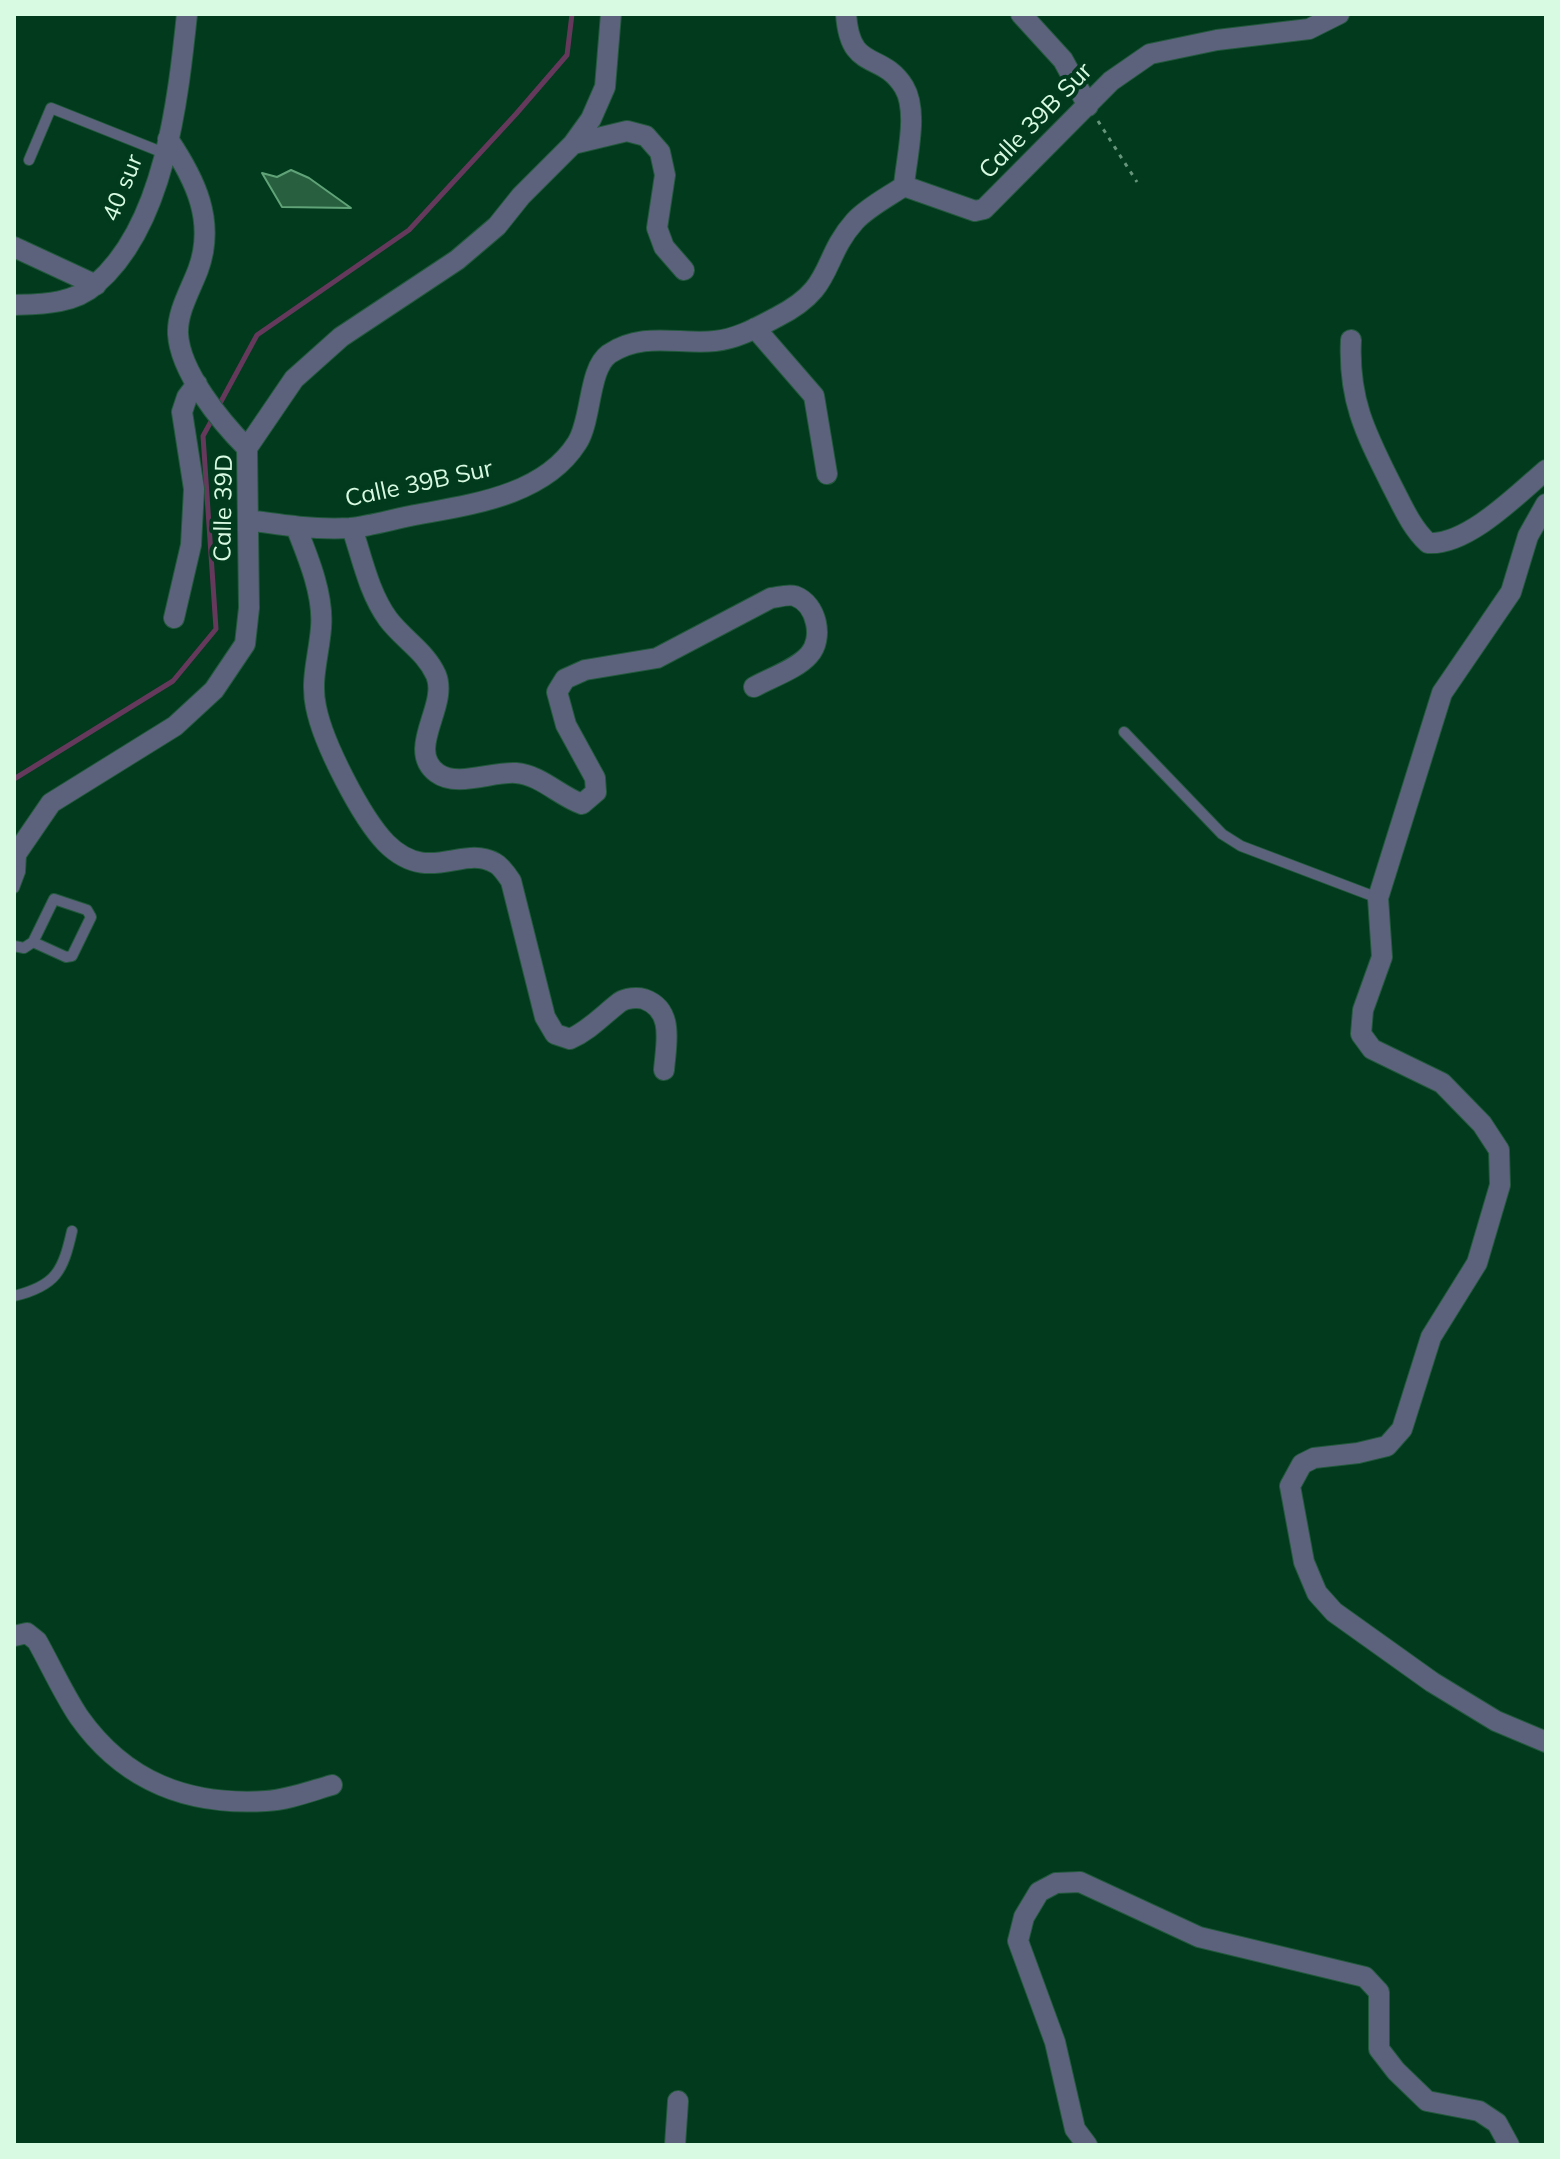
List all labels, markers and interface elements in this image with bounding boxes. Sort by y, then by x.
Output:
street label: Calle 39B Sur [974,57,1098,185]
street label: 40 sur [97,150,149,226]
street label: Calle 39D [209,454,239,562]
street label: Calle 39B Sur [343,454,495,514]

